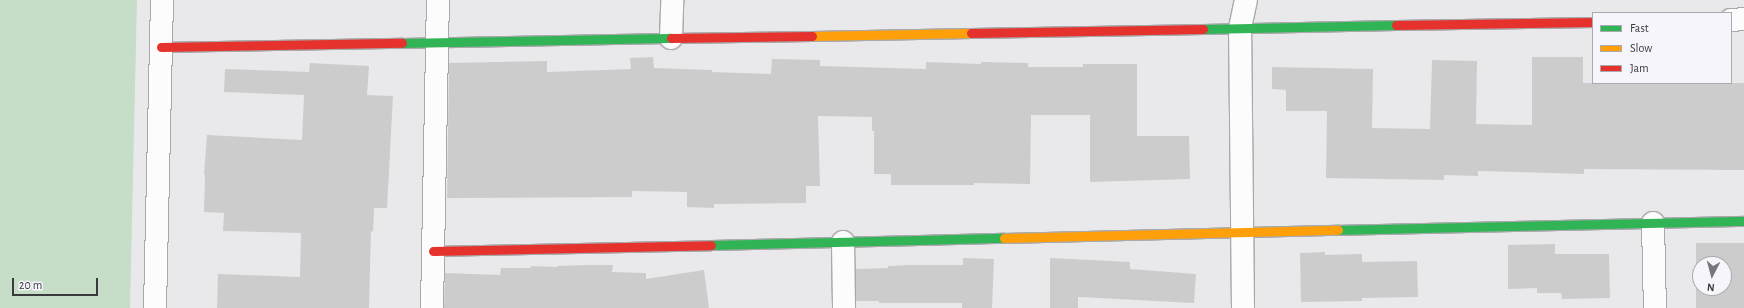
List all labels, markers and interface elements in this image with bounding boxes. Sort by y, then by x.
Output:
legend [1592,12,1732,84]
text: Fast [1630,22,1649,34]
text: Slow [1630,42,1652,54]
text: Jam [1630,62,1649,74]
north arrow [1692,256,1732,296]
scale bar [14,270,100,296]
text: 20 m [19,279,42,291]
text: N [1706,282,1715,293]

